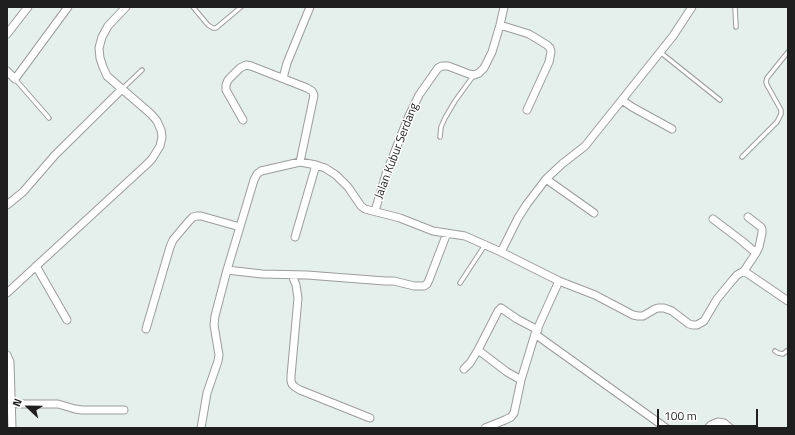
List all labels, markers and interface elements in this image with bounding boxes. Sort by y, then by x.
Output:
street label: Jalan Kubur Serdang [372,101,422,201]
north arrow [8,387,48,427]
text: N [8,396,26,409]
scale bar [659,401,760,427]
text: 100 m [664,406,697,425]

